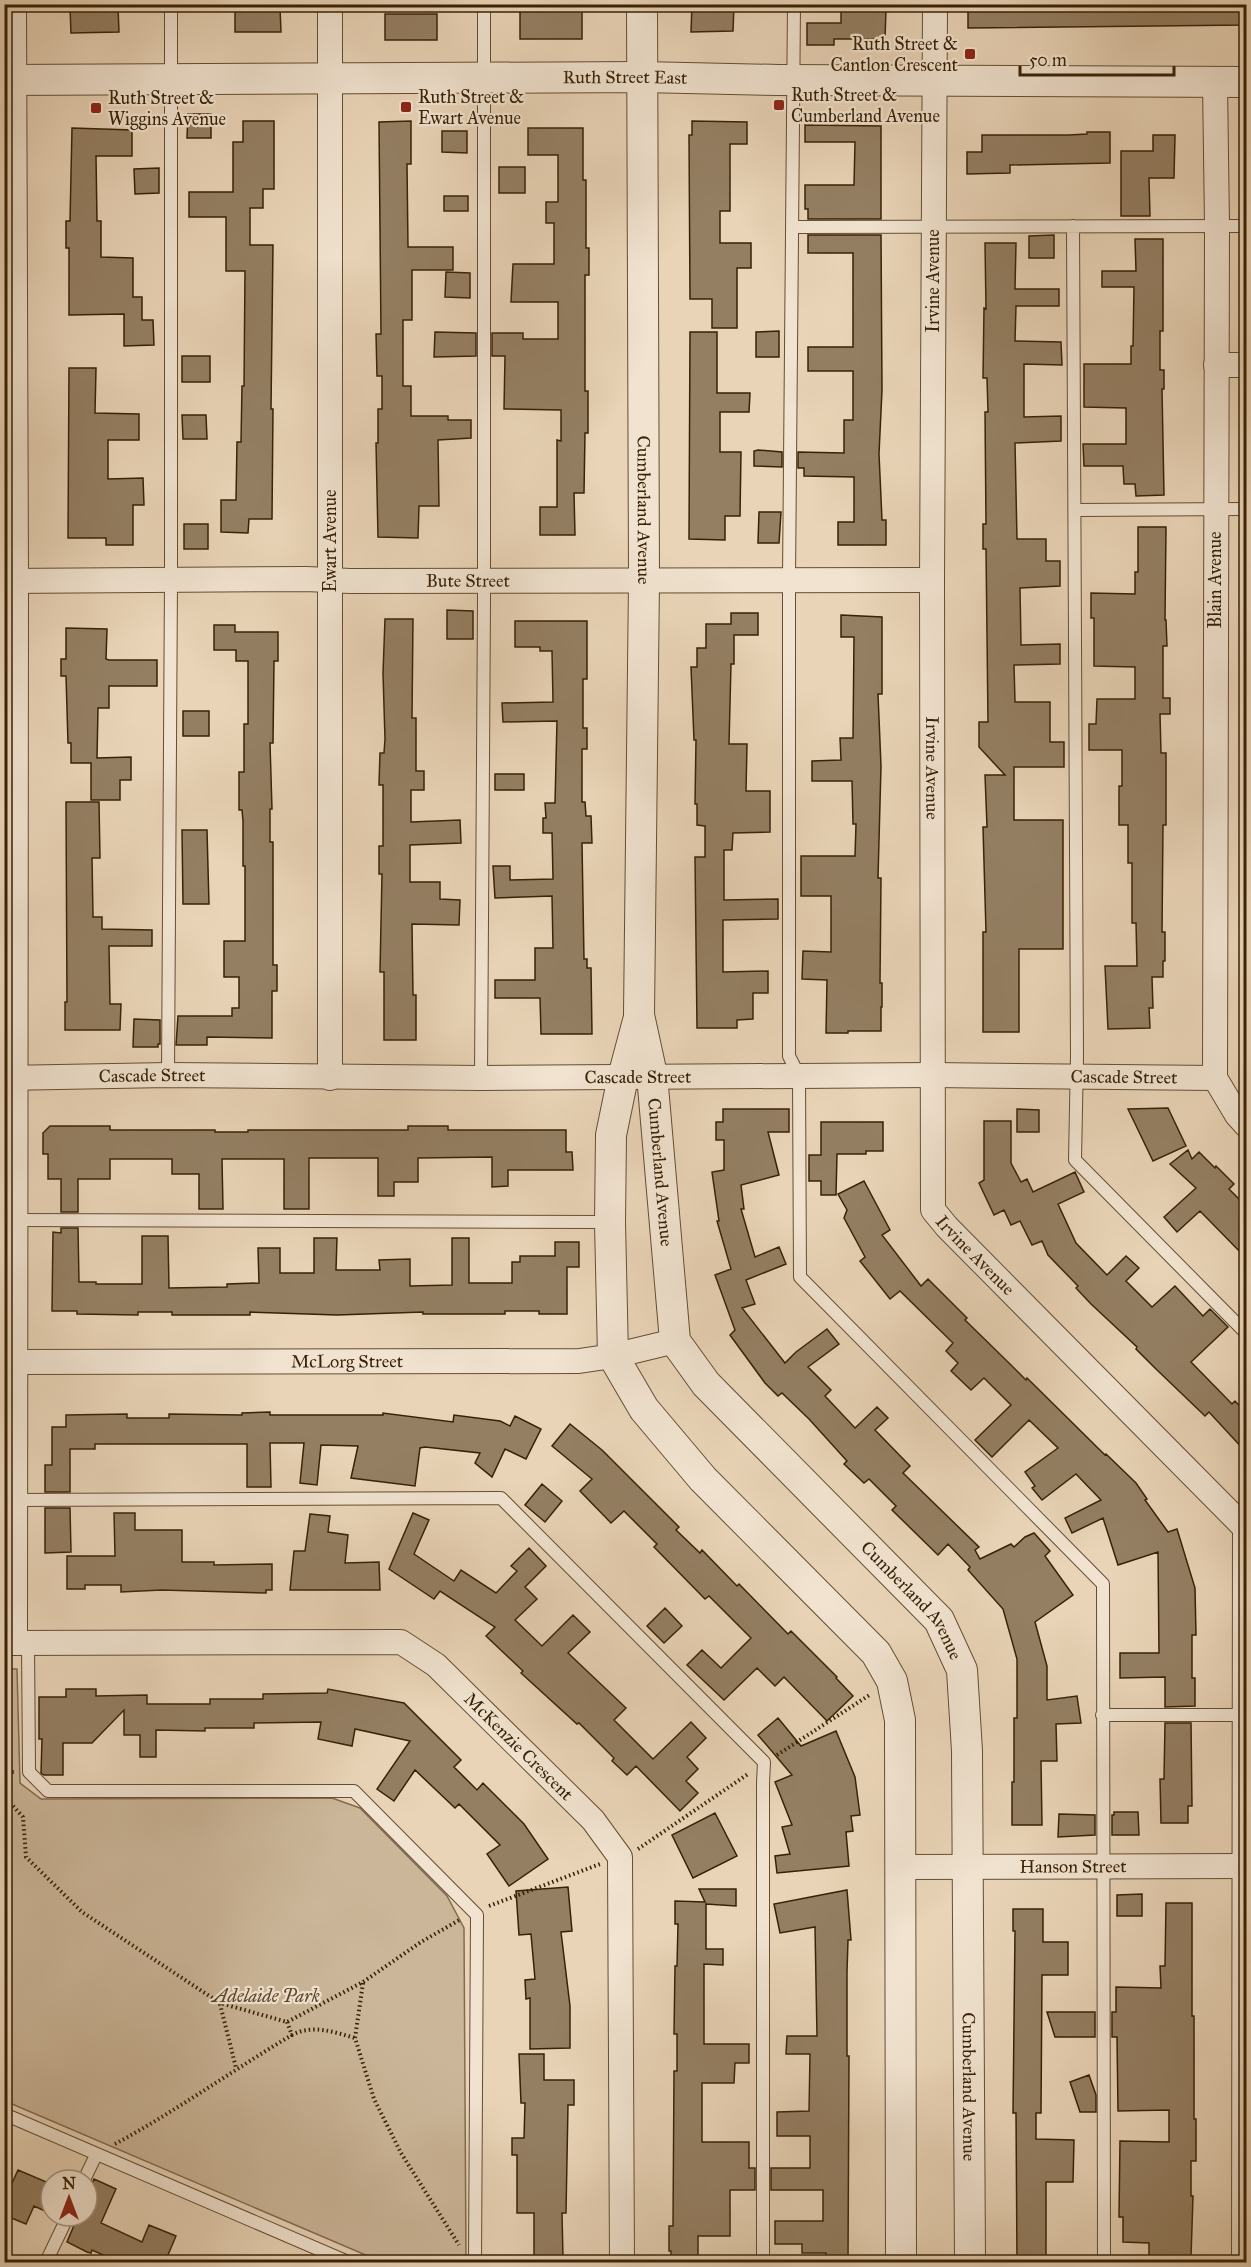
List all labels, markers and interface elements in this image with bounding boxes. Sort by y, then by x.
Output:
place label: Ruth Street & Cantlon Crescent [830,33,959,76]
scale bar [1020,39,1174,77]
marker: Ruth Street & Cantlon Crescent [963,47,977,61]
text: 50 m [1029,49,1067,71]
street label: Ruth Street East [563,66,688,89]
place label: Ruth Street & Cumberland Avenue [791,84,940,127]
place label: Ruth Street & Ewart Avenue [418,86,524,129]
place label: Ruth Street & Wiggins Avenue [108,87,226,131]
marker: Ruth Street & Cumberland Avenue [772,98,786,112]
marker: Ruth Street & Ewart Avenue [399,100,413,114]
marker: Ruth Street & Wiggins Avenue [89,101,103,115]
street label: Irvine Avenue [922,229,944,333]
street label: Cumberland Avenue [632,435,655,585]
street label: Ewart Avenue [319,490,341,593]
street label: Blain Avenue [1204,532,1226,628]
street label: Bute Street [426,570,511,592]
street label: Irvine Avenue [921,716,943,820]
street label: Cascade Street [98,1064,206,1087]
street label: Cascade Street [1070,1065,1178,1089]
street label: Cascade Street [584,1066,692,1088]
street label: Cumberland Avenue [643,1097,678,1247]
street label: Irvine Avenue [931,1211,1019,1300]
street label: McLorg Street [291,1350,404,1373]
street label: Cumberland Avenue [856,1536,967,1663]
street label: McKenzie Crescent [460,1688,578,1806]
street label: Hanson Street [1019,1855,1127,1878]
park label: Adelaide Park [210,1985,320,2007]
street label: Cumberland Avenue [958,2012,980,2161]
north arrow [39,2168,99,2228]
text: N [62,2174,76,2193]

